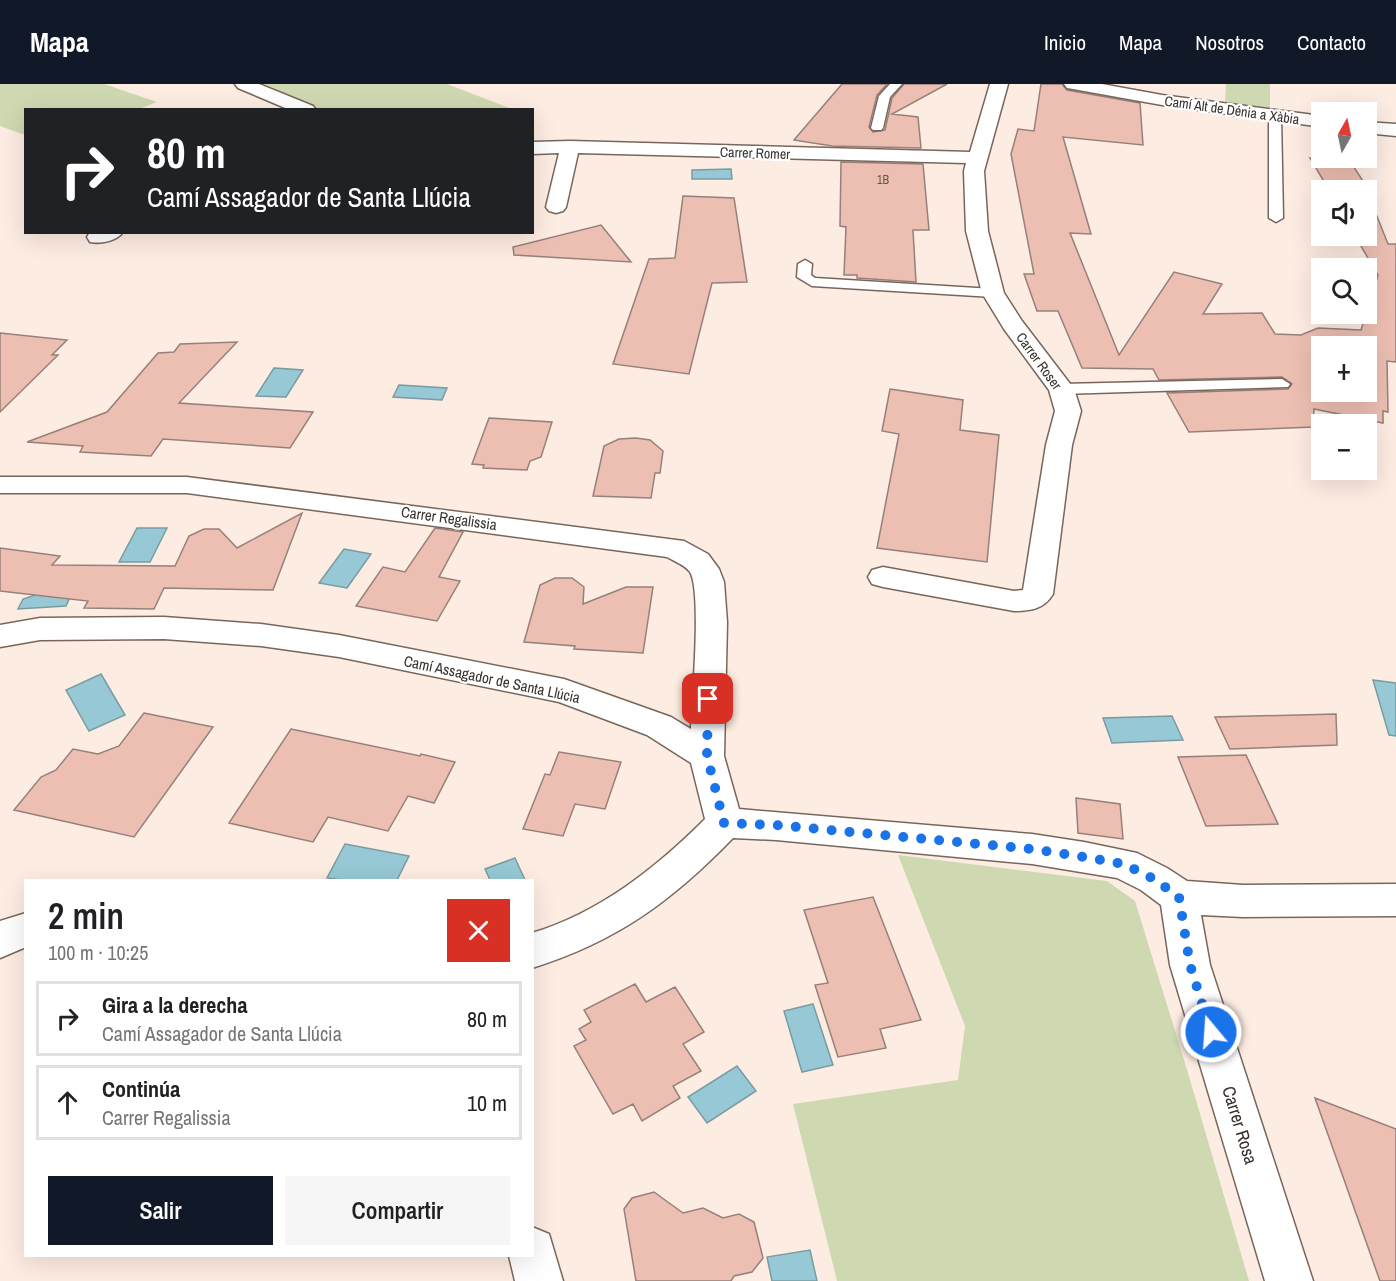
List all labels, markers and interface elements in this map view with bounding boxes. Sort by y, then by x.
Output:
text: Mapa [30,23,89,61]
text: Inicio [1044,28,1086,57]
text: Mapa [1119,28,1162,57]
text: Nosotros [1195,28,1264,57]
text: Contacto [1297,28,1366,57]
street label: Camí Alt de Dénia a Xàbia [1164,92,1301,128]
north arrow [1311,102,1377,168]
map controls [1311,102,1377,480]
text: 80 m [147,125,226,181]
icon: right [48,132,126,210]
street label: Carrer Romer [720,143,791,163]
house number: 1B [877,172,889,188]
text: Camí Assagador de Santa Llúcia [147,179,471,215]
button: sound [1311,180,1377,246]
button: search [1311,258,1377,324]
street label: Carrer Roser [1012,329,1066,393]
button: + [1311,336,1377,402]
button: − [1311,414,1377,480]
street label: Carrer Regalissia [400,501,498,535]
street label: Camí Assagador de Santa Llúcia [402,650,582,708]
pin [682,673,733,724]
icon: arrive [691,682,724,715]
text: 2 min [48,892,124,940]
button: close [447,899,510,962]
text: 100 m · 10:25 [48,939,148,966]
text: Gira a la derecha [102,990,247,1020]
position arrow [1179,1000,1243,1064]
icon: right [51,1002,84,1035]
text: 80 m [467,1004,507,1034]
text: Camí Assagador de Santa Llúcia [102,1020,342,1047]
text: Continúa [102,1074,180,1104]
street label: Carrer Rosa [1216,1083,1264,1167]
icon: ahead [51,1086,84,1119]
text: 10 m [467,1088,507,1118]
text: Carrer Regalissia [102,1104,231,1131]
button: Salir [48,1176,273,1245]
button: Compartir [285,1176,510,1245]

